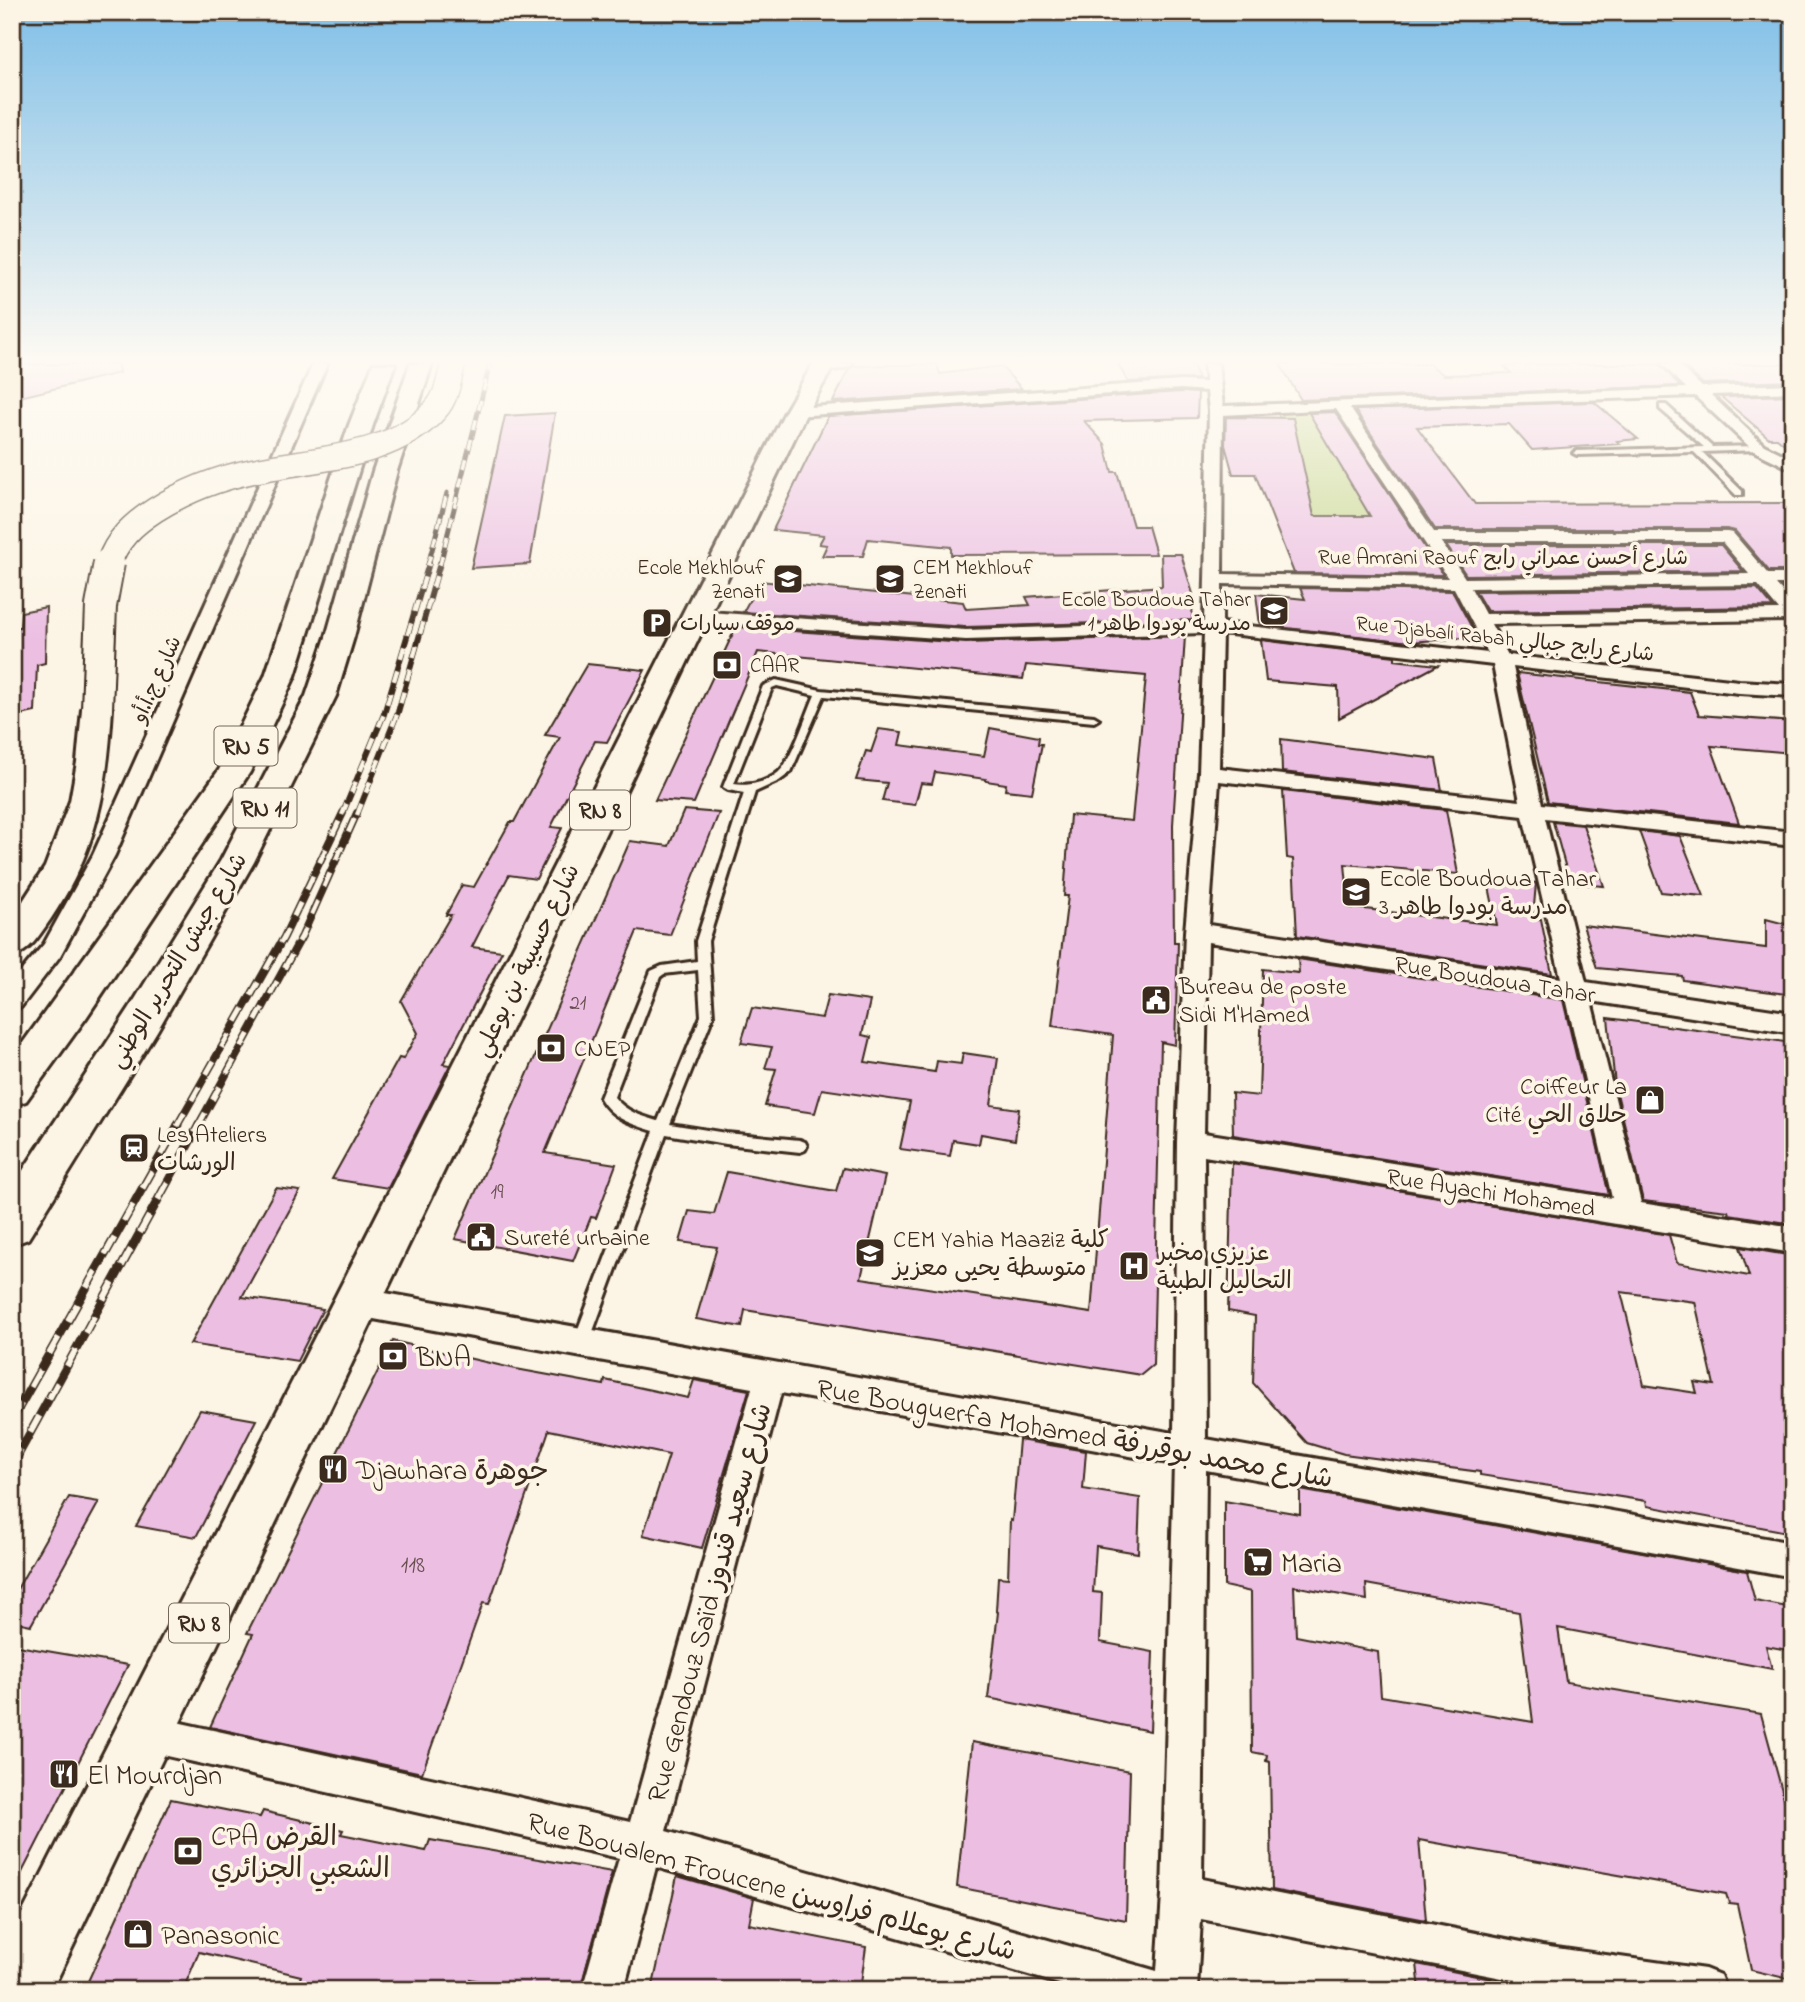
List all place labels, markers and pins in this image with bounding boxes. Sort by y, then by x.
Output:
place label: Ecole Mekhlouf Zenati [637,554,765,608]
place label: CEM Mekhlouf Zenati [913,554,1033,608]
school or university icon: Ecole Mekhlouf Zenati [771,562,805,596]
school or university icon: CEM Mekhlouf Zenati [873,562,907,596]
place label: Ecole Boudoua Tahar 1 مدرسة بودوا طاهر [1061,586,1251,640]
school or university icon: Ecole Boudoua Tahar 1 مدرسة بودوا طاهر [1257,594,1291,628]
parking icon: موقف سيارات [640,606,674,640]
place label: موقف سيارات [680,610,795,640]
bank icon: CAAR [710,648,744,682]
place label: CAAR [750,652,799,682]
place label: Ecole Boudoua Tahar 3 مدرسة بودوا طاهر [1379,863,1597,926]
school or university icon: Ecole Boudoua Tahar 3 مدرسة بودوا طاهر [1339,875,1373,909]
place label: Bureau de poste Sidi M'Hamed [1178,971,1347,1034]
public building icon: Bureau de poste Sidi M'Hamed [1139,983,1173,1017]
bank icon: CNEP [534,1031,568,1065]
place label: CNEP [574,1033,631,1068]
place label: Coiffeur La Cité حلاق الحي [1485,1071,1627,1135]
shop icon: Coiffeur La Cité حلاق الحي [1633,1083,1667,1117]
place label: Les Ateliers الورشات [157,1119,267,1182]
station icon: Les Ateliers الورشات [117,1131,151,1165]
public building icon: Sureté urbaine [464,1220,498,1254]
place label: Sureté urbaine [504,1222,650,1257]
place label: CEM Yahia Maaziz كلية متوسطة يحيى معزيز [891,1224,1109,1287]
school or university icon: CEM Yahia Maaziz كلية متوسطة يحيى معزيز [853,1236,887,1270]
place label: عزيزي مخبر التحاليل الطبية [1155,1237,1292,1300]
hospital icon: عزيزي مخبر التحاليل الطبية [1117,1249,1151,1283]
bank icon: BNA [376,1339,410,1373]
place label: BNA [415,1339,471,1380]
restaurant icon: Djawhara جوهرة [316,1452,350,1486]
place label: Djawhara جوهرة [355,1452,549,1493]
supermarket icon: Maria [1241,1545,1275,1579]
place label: Maria [1281,1545,1342,1586]
restaurant icon: El Mourdjan [47,1757,81,1791]
place label: El Mourdjan [87,1757,222,1798]
place label: CPA القرض الشعبي الجزائري [211,1818,390,1892]
bank icon: CPA القرض الشعبي الجزائري [171,1834,205,1868]
shop icon: Panasonic [121,1917,155,1951]
place label: Panasonic [161,1917,280,1958]

